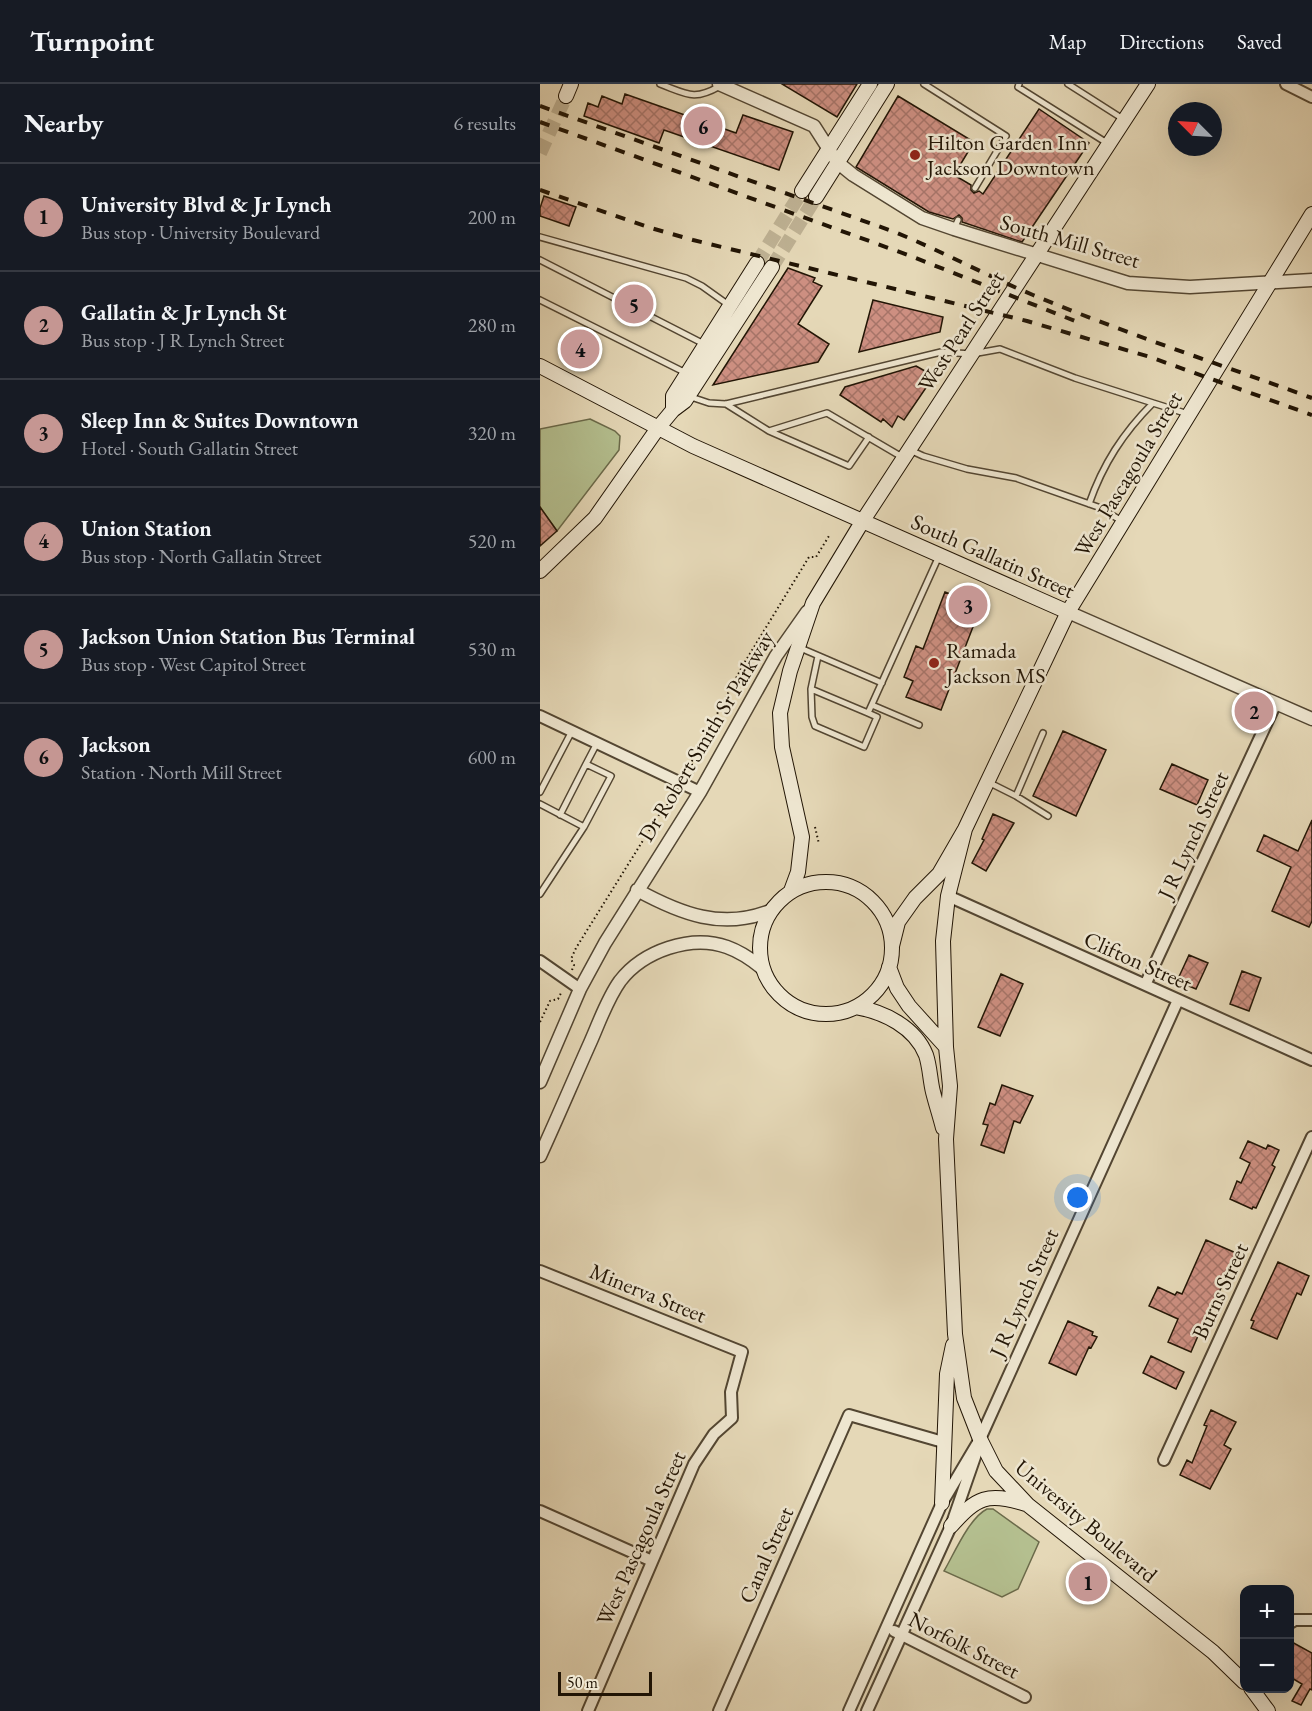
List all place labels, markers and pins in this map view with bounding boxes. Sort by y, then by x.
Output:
pin: 6 [684,104,722,148]
place label: Hilton Garden Inn Jackson Downtown [925,128,1095,182]
marker: Hilton Garden Inn Jackson Downtown [908,148,922,162]
pin: 5 [614,282,653,326]
pin: 4 [560,326,600,372]
pin: 3 [948,582,988,628]
place label: Ramada Jackson MS [944,636,1046,690]
marker: Ramada Jackson MS [927,656,941,670]
pin: 2 [1234,688,1274,734]
pin: 1 [1068,1560,1108,1604]

